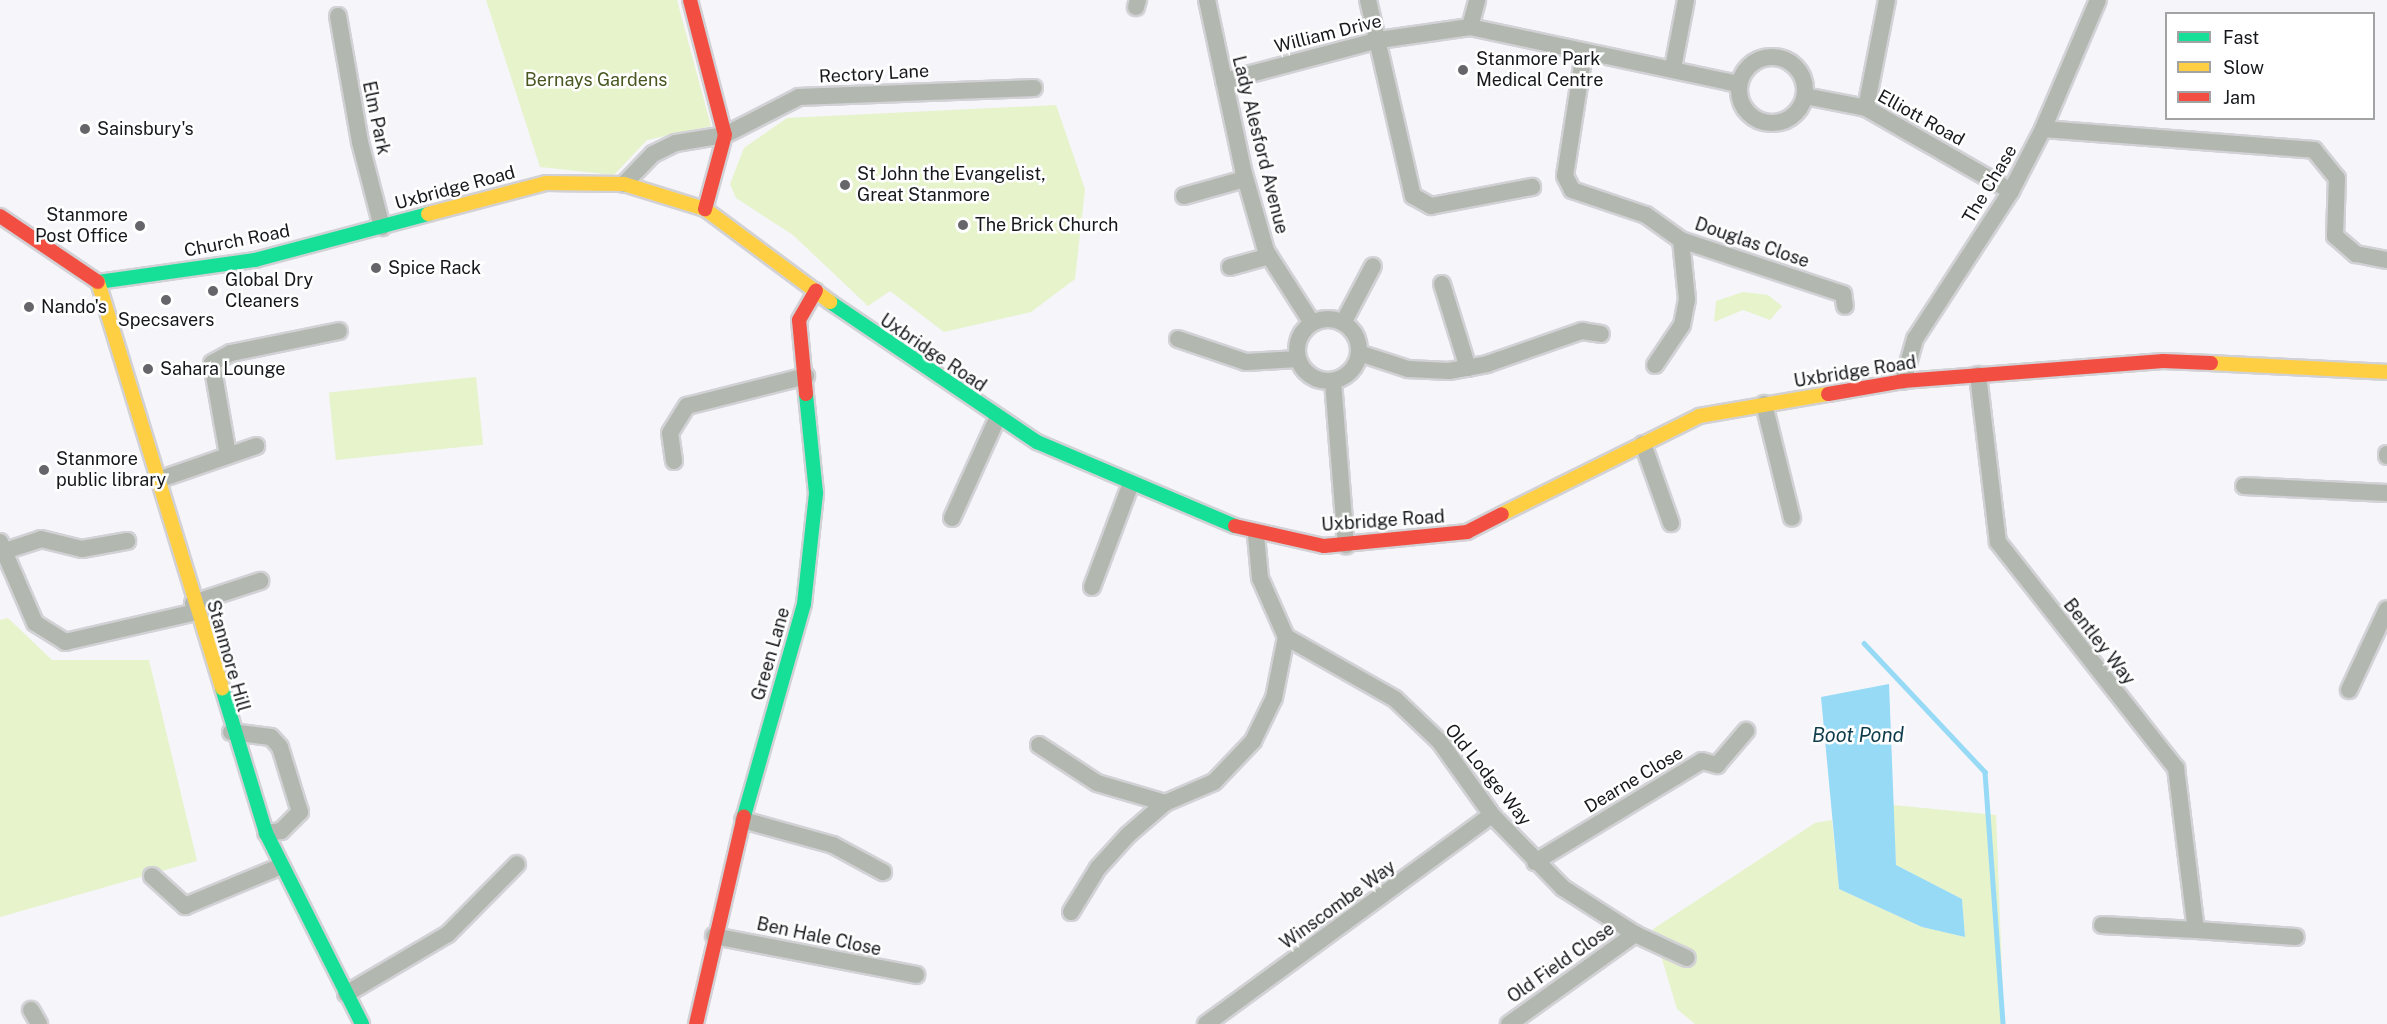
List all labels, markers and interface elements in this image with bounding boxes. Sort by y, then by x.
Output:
street label: William Drive [1272,10,1384,58]
legend [2165,12,2375,120]
text: Fast [2223,27,2259,48]
place label: Stanmore Park Medical Centre [1476,49,1603,92]
street label: Lady Alesford Avenue [1227,54,1293,236]
text: Slow [2223,57,2264,78]
street label: Rectory Lane [818,60,930,88]
marker: Stanmore Park Medical Centre [1454,61,1472,79]
park label: Bernays Gardens [525,69,667,91]
street label: Elm Park [358,79,394,157]
street label: Elliott Road [1874,85,1968,151]
text: Jam [2223,87,2256,108]
place label: Sainsbury's [97,118,194,140]
marker: Sainsbury's [78,122,92,136]
street label: The Chase [1958,141,2022,227]
street label: Uxbridge Road [392,162,518,214]
place label: St John the Evangelist, Great Stanmore [857,164,1046,207]
marker: St John the Evangelist, Great Stanmore [838,178,852,192]
place label: Stanmore Post Office [35,205,128,248]
street label: Douglas Close [1692,213,1812,273]
place label: The Brick Church [975,214,1119,236]
marker: The Brick Church [956,218,970,232]
marker: Stanmore Post Office [133,219,147,233]
street label: Church Road [182,220,292,262]
place label: Spice Rack [388,257,481,279]
marker: Spice Rack [369,261,383,275]
place label: Global Dry Cleaners [225,270,313,312]
marker: Global Dry Cleaners [206,284,220,298]
marker: Specsavers [159,293,173,307]
place label: Nando's [41,296,107,318]
marker: Nando's [22,300,36,314]
place label: Specsavers [118,309,214,331]
street label: Uxbridge Road [876,309,990,397]
street label: Uxbridge Road [1792,352,1918,392]
place label: Sahara Lounge [160,358,286,380]
marker: Sahara Lounge [141,362,155,376]
place label: Stanmore public library [56,449,166,492]
marker: Stanmore public library [37,463,51,477]
street label: Uxbridge Road [1320,506,1446,536]
street label: Bentley Way [2058,594,2140,690]
street label: Stanmore Hill [202,598,254,714]
street label: Green Lane [747,605,795,703]
street label: Old Lodge Way [1440,720,1536,830]
water label: Boot Pond [1812,723,1904,747]
street label: Dearne Close [1581,742,1687,818]
street label: Winscombe Way [1276,856,1400,954]
street label: Ben Hale Close [755,913,883,961]
street label: Old Field Close [1503,918,1619,1008]

